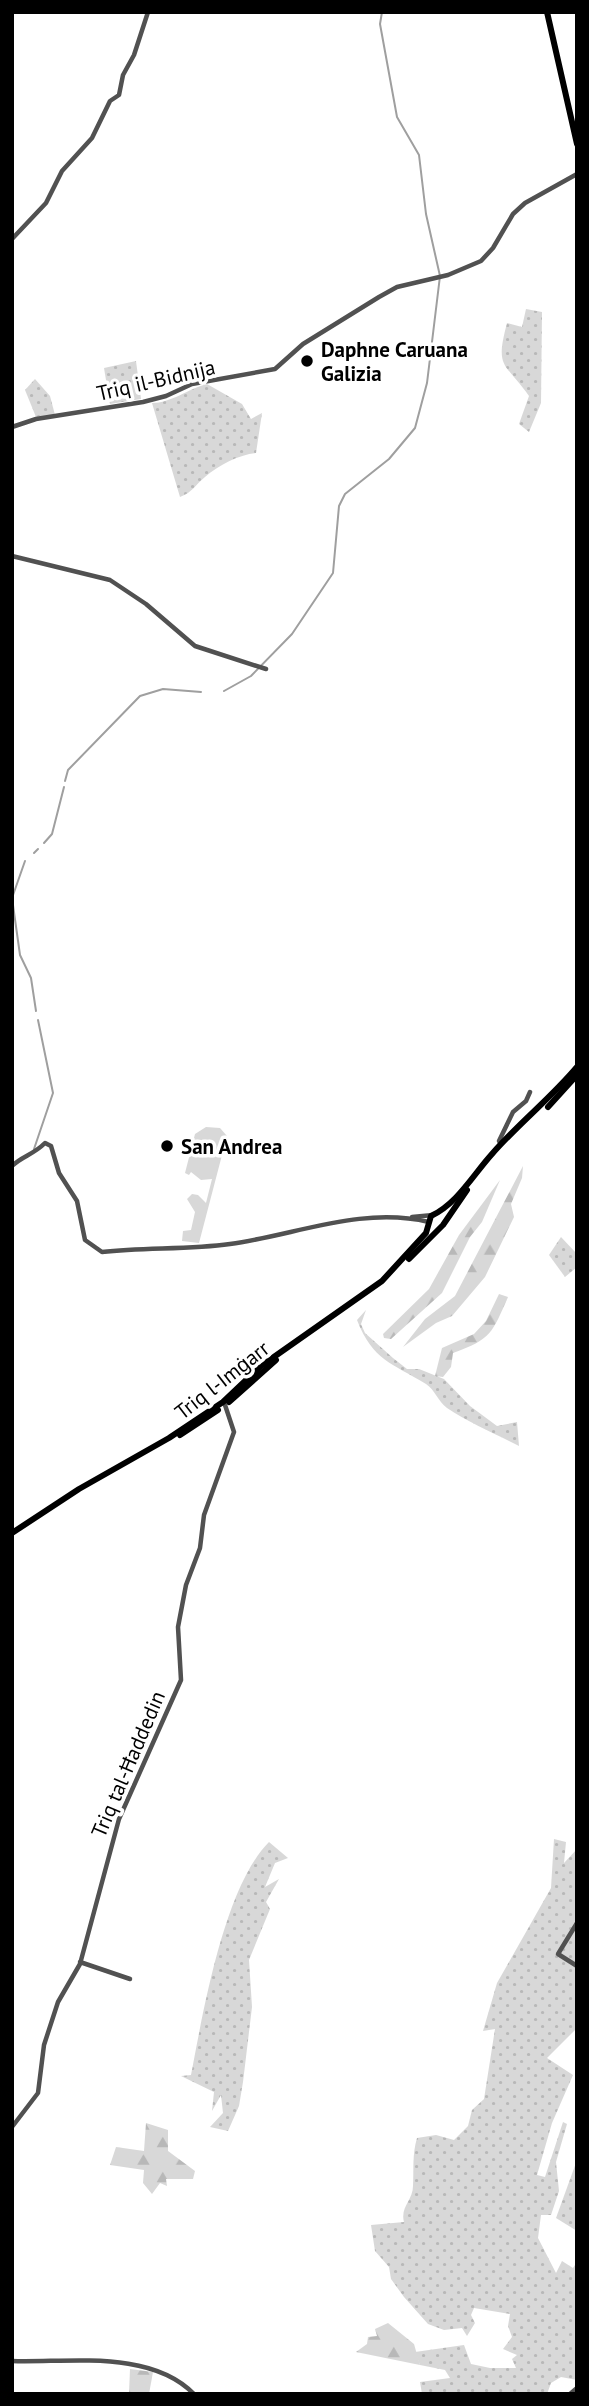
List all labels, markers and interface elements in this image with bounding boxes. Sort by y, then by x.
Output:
place label: Daphne Caruana Galizia [321,336,468,387]
street label: Triq il-Bidnija [94,353,218,407]
marker: Daphne Caruana Galizia [299,353,315,369]
place label: San Andrea [181,1133,282,1160]
marker: San Andrea [159,1138,175,1154]
street label: Triq l-Imġarr [169,1335,275,1425]
street label: Triq tal-Ħaddedin [85,1687,171,1841]

